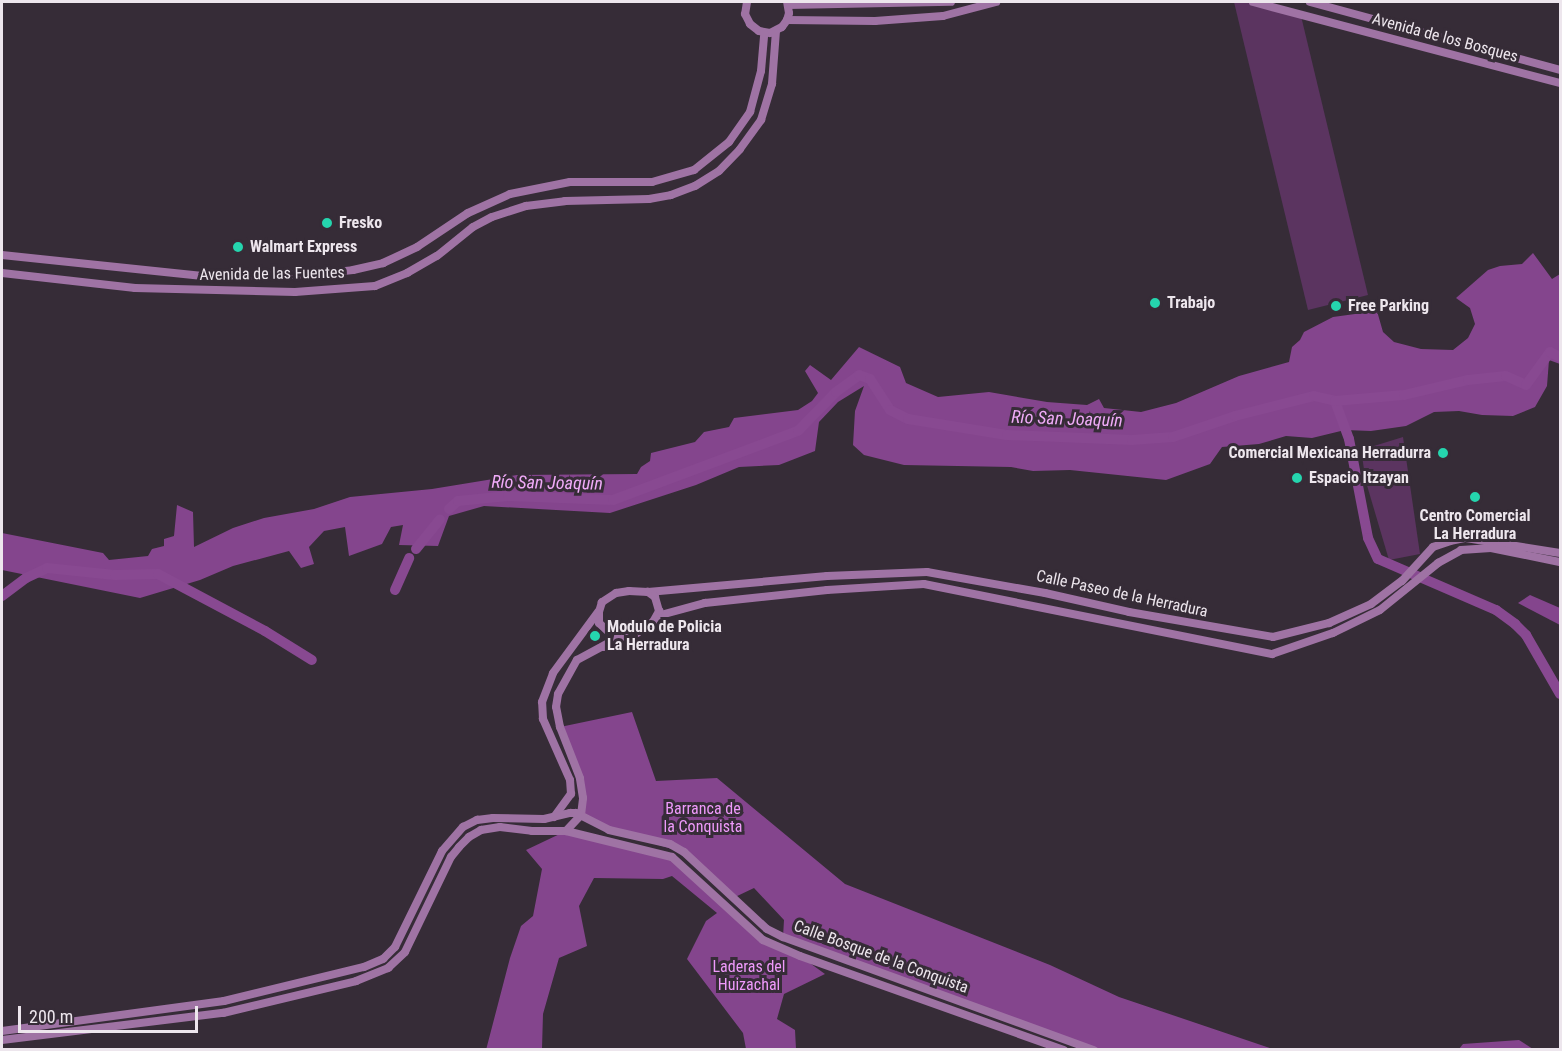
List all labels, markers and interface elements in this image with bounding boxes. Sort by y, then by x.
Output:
street label: Avenida de los Bosques [1370,9,1520,67]
place label: Fresko [339,213,382,233]
marker: Fresko [320,216,334,230]
place label: Walmart Express [250,237,357,257]
marker: Walmart Express [231,240,245,254]
street label: Avenida de las Fuentes [199,263,345,285]
place label: Trabajo [1167,293,1215,313]
marker: Trabajo [1148,296,1162,310]
place label: Free Parking [1348,296,1429,316]
marker: Free Parking [1329,299,1343,313]
water label: Río San Joaquín [1011,406,1123,432]
place label: Comercial Mexicana Herradurra [1228,443,1431,463]
marker: Comercial Mexicana Herradurra [1436,446,1450,460]
place label: Espacio Itzayan [1309,468,1409,488]
water label: Río San Joaquín [491,471,603,495]
marker: Espacio Itzayan [1290,471,1304,485]
marker: Centro Comercial La Herradura [1468,490,1482,504]
place label: Centro Comercial La Herradura [1420,506,1530,544]
street label: Calle Paseo de la Herradura [1035,566,1209,622]
place label: Modulo de Policia La Herradura [607,617,722,655]
marker: Modulo de Policia La Herradura [588,629,602,643]
park label: Barranca de la Conquista [664,799,742,837]
street label: Calle Bosque de la Conquista [791,916,971,998]
park label: Laderas del Huizachal [712,957,786,995]
scale bar [21,994,201,1032]
text: 200 m [29,1006,73,1027]

